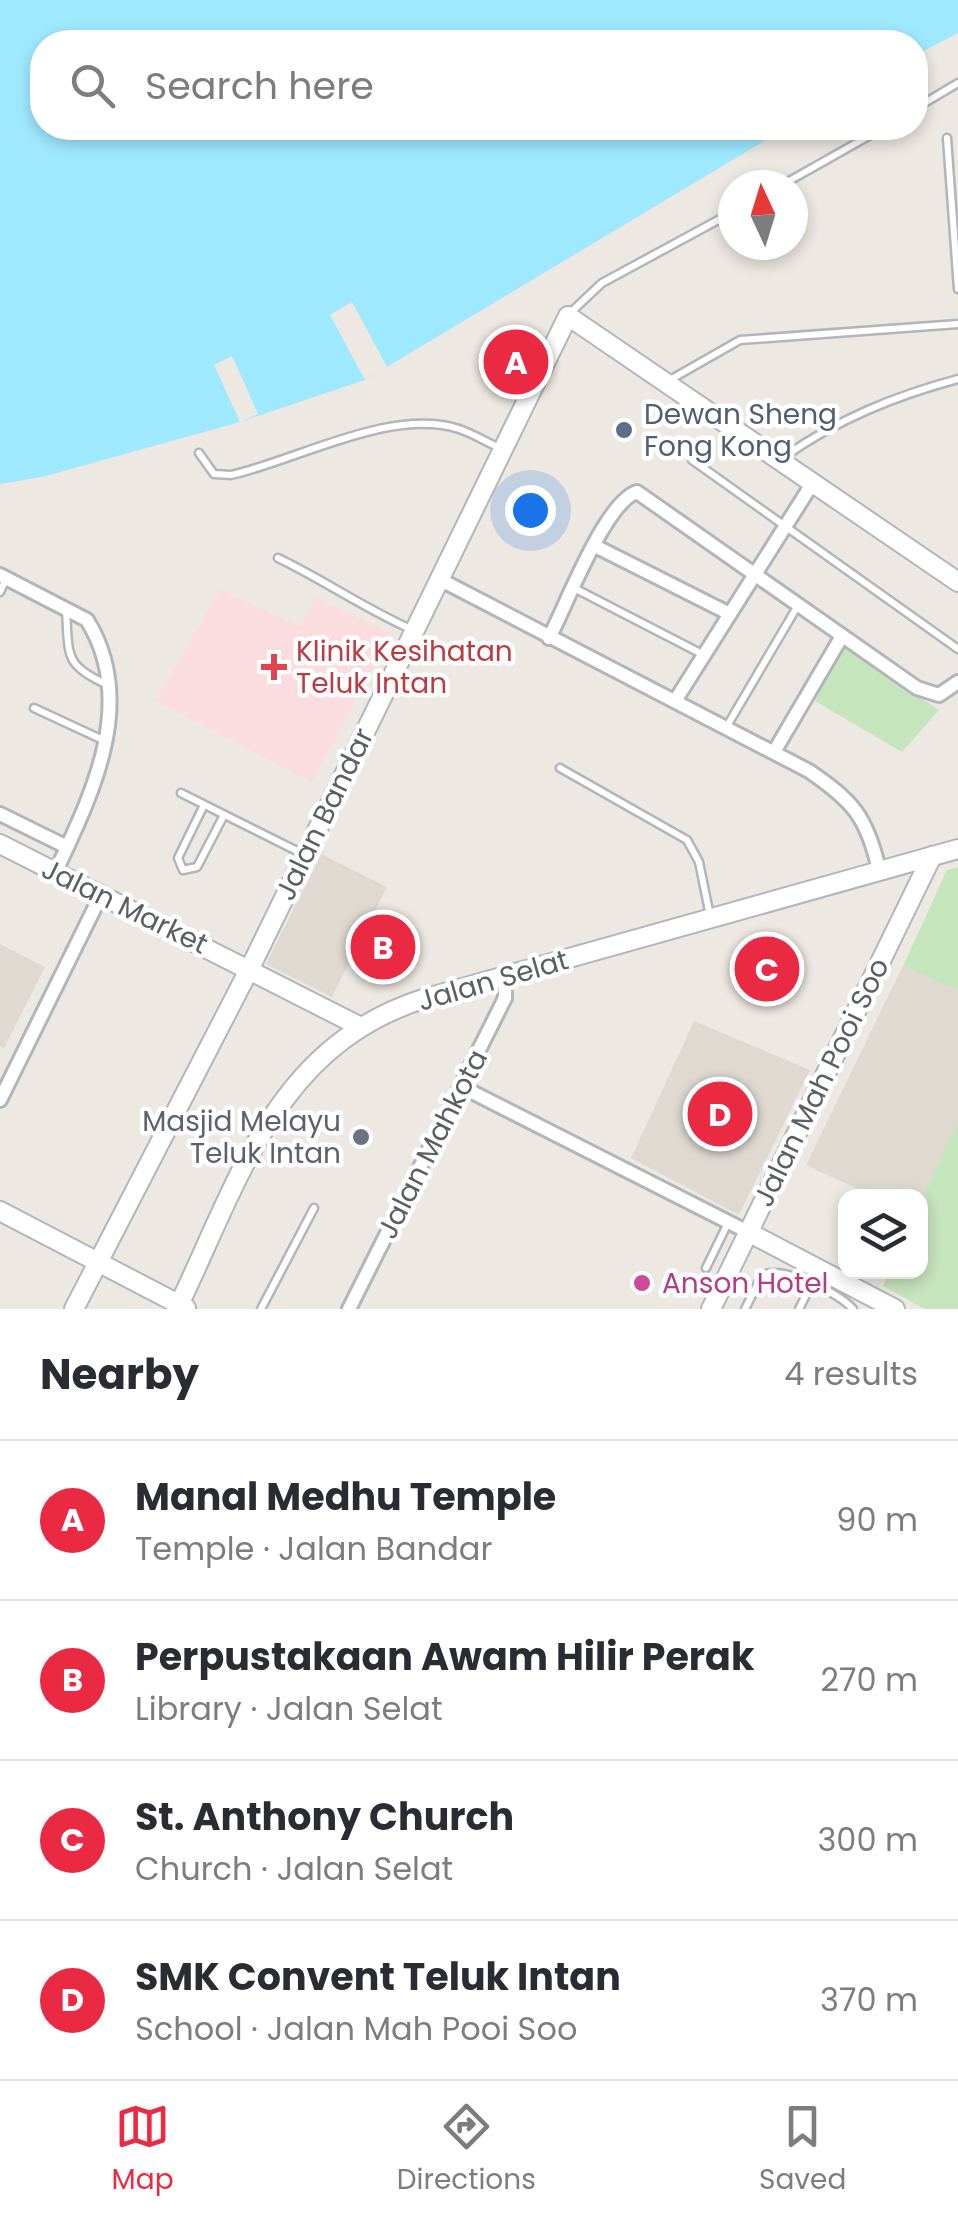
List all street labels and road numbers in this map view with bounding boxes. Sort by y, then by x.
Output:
street label: Jalan Bandar [266,722,383,907]
street label: Jalan Market [35,849,214,964]
street label: Jalan Selat [413,940,573,1021]
street label: Jalan Mah Pooi Soo [744,951,899,1213]
street label: Jalan Mahkota [368,1043,497,1245]

